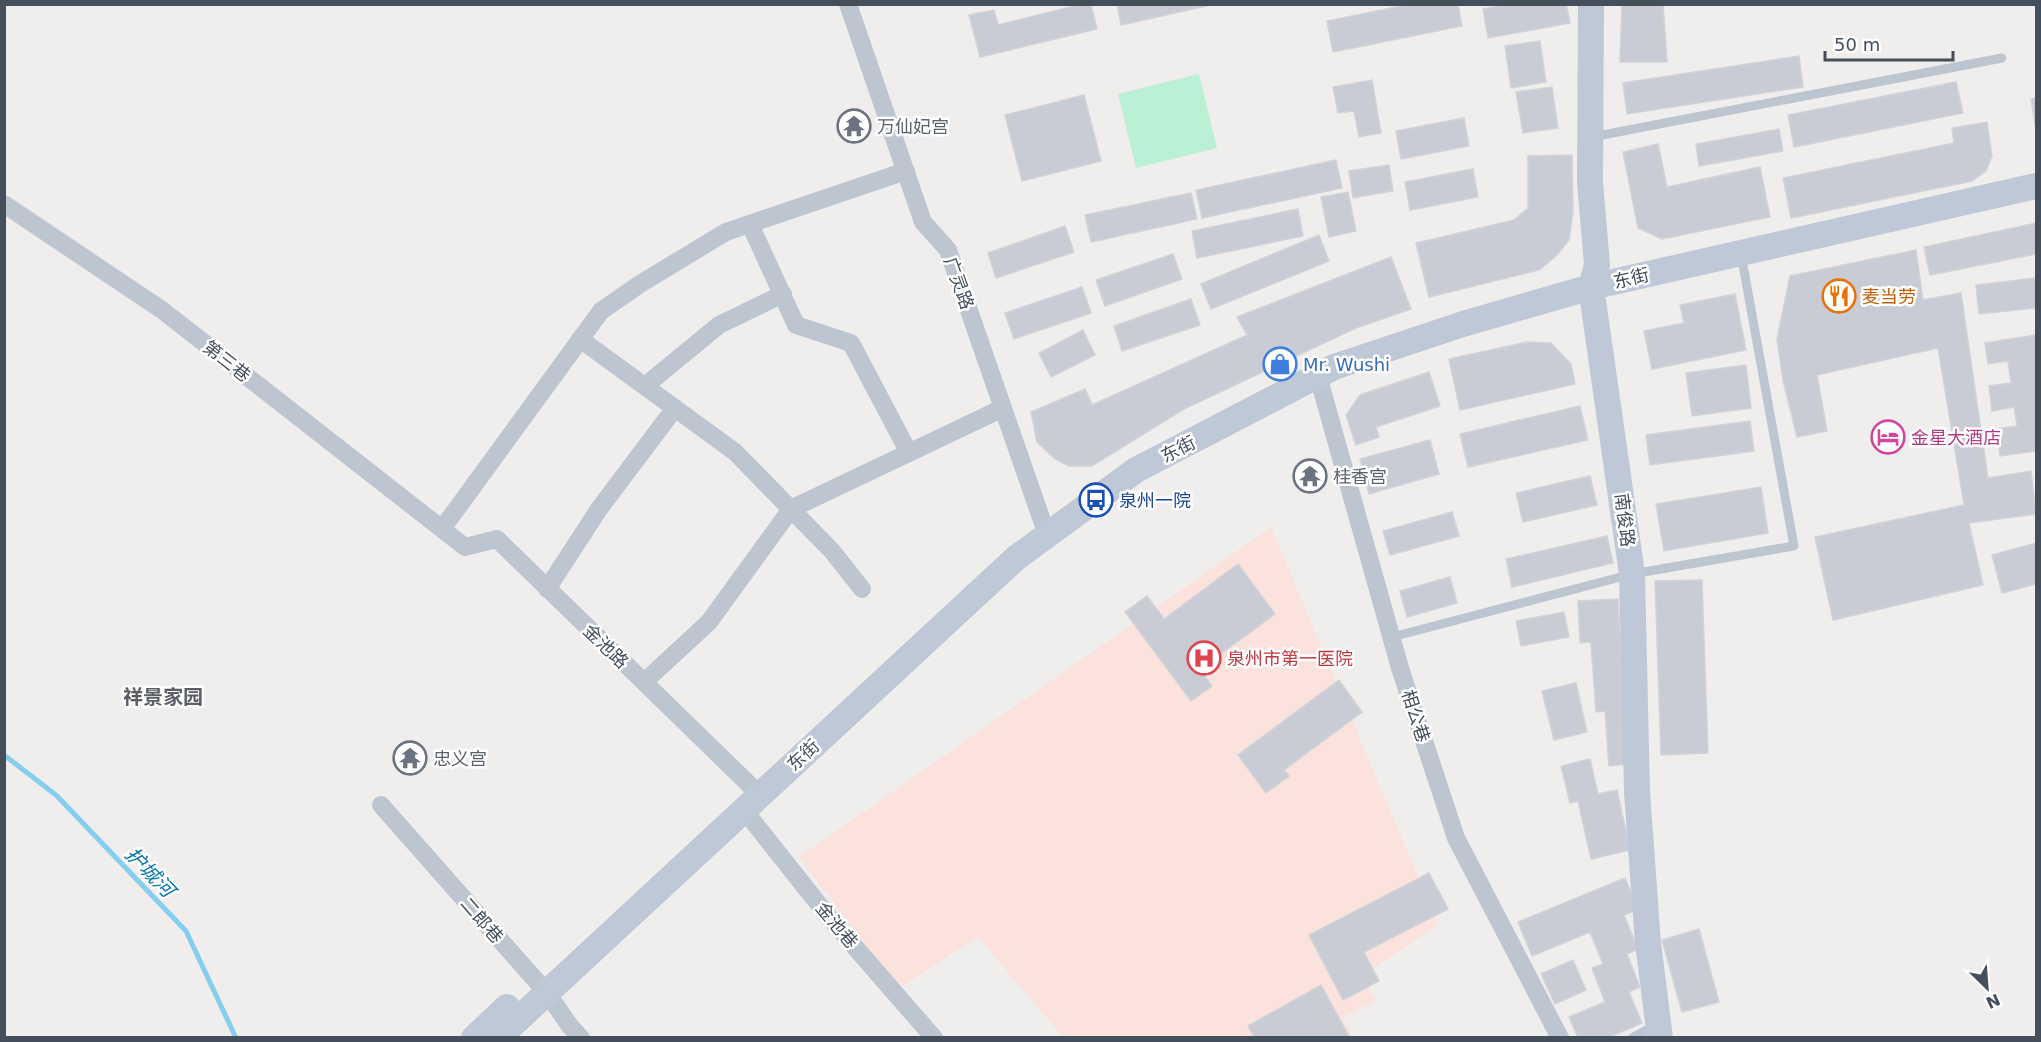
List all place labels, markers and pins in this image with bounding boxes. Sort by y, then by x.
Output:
temple icon: 万仙妃宫 [836,108,872,144]
place label: 万仙妃宫 [877,116,949,137]
restaurant icon: 麦当劳 [1821,278,1857,314]
place label: 麦当劳 [1862,286,1916,307]
shop icon: Mr. Wushi [1262,346,1298,382]
place label: Mr. Wushi [1303,354,1390,375]
hotel icon: 金星大酒店 [1870,419,1906,455]
place label: 金星大酒店 [1911,427,2001,448]
temple icon: 桂香宫 [1292,458,1328,494]
place label: 桂香宫 [1333,466,1387,487]
bus stop icon: 泉州一院 [1078,482,1114,518]
place label: 泉州一院 [1119,490,1191,511]
hospital icon: 泉州市第一医院 [1186,640,1222,676]
place label: 泉州市第一医院 [1227,648,1353,669]
temple icon: 忠义宫 [392,740,428,776]
place label: 忠义宫 [433,748,487,769]

